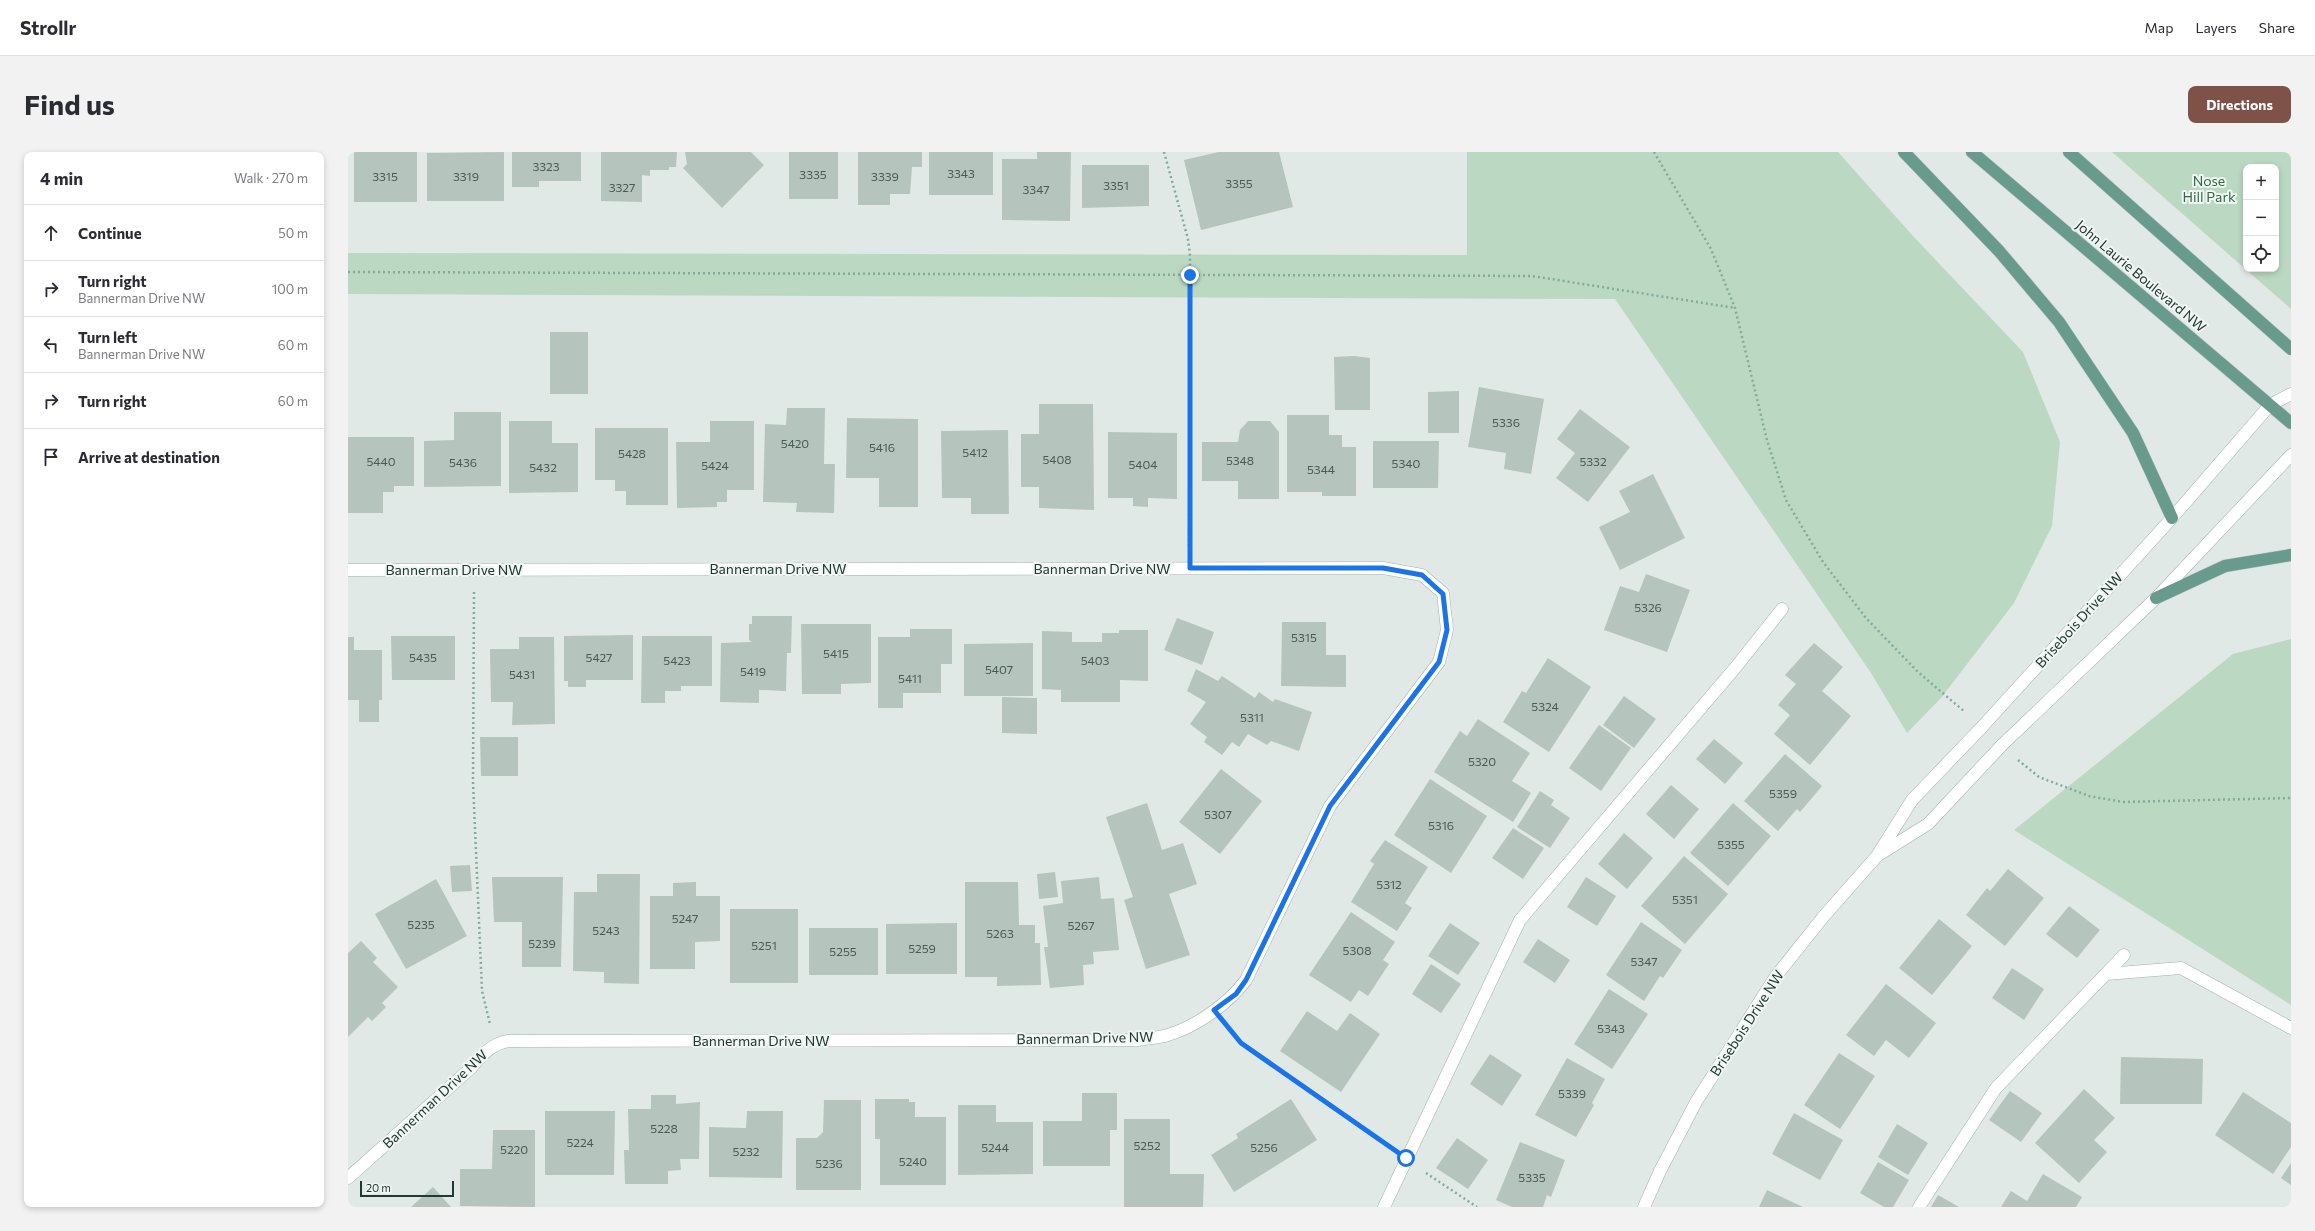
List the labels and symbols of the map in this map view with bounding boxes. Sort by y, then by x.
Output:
house number: 3323 [532,159,560,173]
house number: 3343 [947,166,975,180]
house number: 3335 [799,167,827,181]
house number: 3315 [372,169,398,183]
house number: 3319 [453,169,479,183]
house number: 3339 [871,169,899,183]
park label: Nose Hill Park [2182,172,2236,205]
house number: 3355 [1225,176,1253,190]
house number: 3351 [1103,178,1129,192]
house number: 3327 [609,180,635,194]
house number: 3347 [1023,182,1049,196]
street label: John Laurie Boulevard NW [2073,216,2210,335]
route end [1181,266,1199,284]
house number: 5336 [1492,415,1520,429]
house number: 5420 [781,436,809,450]
house number: 5416 [869,440,895,454]
house number: 5412 [962,445,988,459]
house number: 5428 [618,446,646,460]
house number: 5408 [1042,452,1072,466]
house number: 5348 [1226,453,1254,467]
house number: 5440 [366,454,396,468]
house number: 5332 [1579,454,1607,468]
house number: 5436 [449,455,477,469]
house number: 5340 [1392,456,1421,470]
house number: 5404 [1128,457,1158,471]
house number: 5424 [701,458,729,472]
house number: 5432 [529,460,557,474]
house number: 5344 [1307,462,1335,476]
street label: Bannerman Drive NW [710,560,846,577]
street label: Bannerman Drive NW [1034,560,1170,577]
street label: Bannerman Drive NW [386,561,522,578]
street label: Brisebois Drive NW [2031,568,2126,671]
house number: 5326 [1634,600,1662,614]
house number: 5315 [1291,630,1317,644]
house number: 5415 [823,646,849,660]
house number: 5435 [409,650,437,664]
house number: 5427 [586,650,612,664]
house number: 5423 [663,653,691,667]
house number: 5403 [1081,653,1110,667]
house number: 5407 [985,662,1013,676]
house number: 5419 [740,664,766,678]
house number: 5431 [509,667,535,681]
house number: 5411 [898,671,922,685]
house number: 5324 [1531,699,1559,713]
house number: 5311 [1240,710,1264,724]
house number: 5320 [1468,754,1496,768]
house number: 5359 [1769,786,1797,800]
house number: 5307 [1204,807,1232,821]
house number: 5316 [1428,818,1454,832]
house number: 5355 [1717,837,1745,851]
house number: 5312 [1376,877,1402,891]
house number: 5351 [1672,892,1698,906]
house number: 5247 [672,911,698,925]
house number: 5235 [407,917,435,931]
house number: 5267 [1067,918,1095,932]
house number: 5243 [592,923,620,937]
house number: 5263 [986,926,1014,940]
house number: 5239 [528,936,556,950]
house number: 5251 [751,938,777,952]
house number: 5259 [908,941,936,955]
house number: 5308 [1343,943,1371,957]
house number: 5255 [829,944,857,958]
house number: 5347 [1630,954,1658,968]
street label: Brisebois Drive NW [1706,967,1787,1079]
house number: 5343 [1597,1021,1625,1035]
street label: Bannerman Drive NW [1016,1028,1154,1047]
street label: Bannerman Drive NW [693,1032,829,1049]
street label: Bannerman Drive NW [379,1046,491,1152]
house number: 5339 [1558,1086,1586,1100]
house number: 5228 [650,1121,678,1135]
house number: 5224 [566,1135,594,1149]
house number: 5252 [1133,1138,1161,1152]
house number: 5244 [981,1140,1009,1154]
house number: 5256 [1250,1140,1278,1154]
house number: 5220 [500,1142,528,1156]
house number: 5232 [732,1144,760,1158]
route start [1397,1149,1415,1167]
house number: 5240 [899,1154,927,1168]
house number: 5236 [815,1156,843,1170]
house number: 5335 [1518,1170,1546,1184]
scale bar [360,1179,454,1198]

